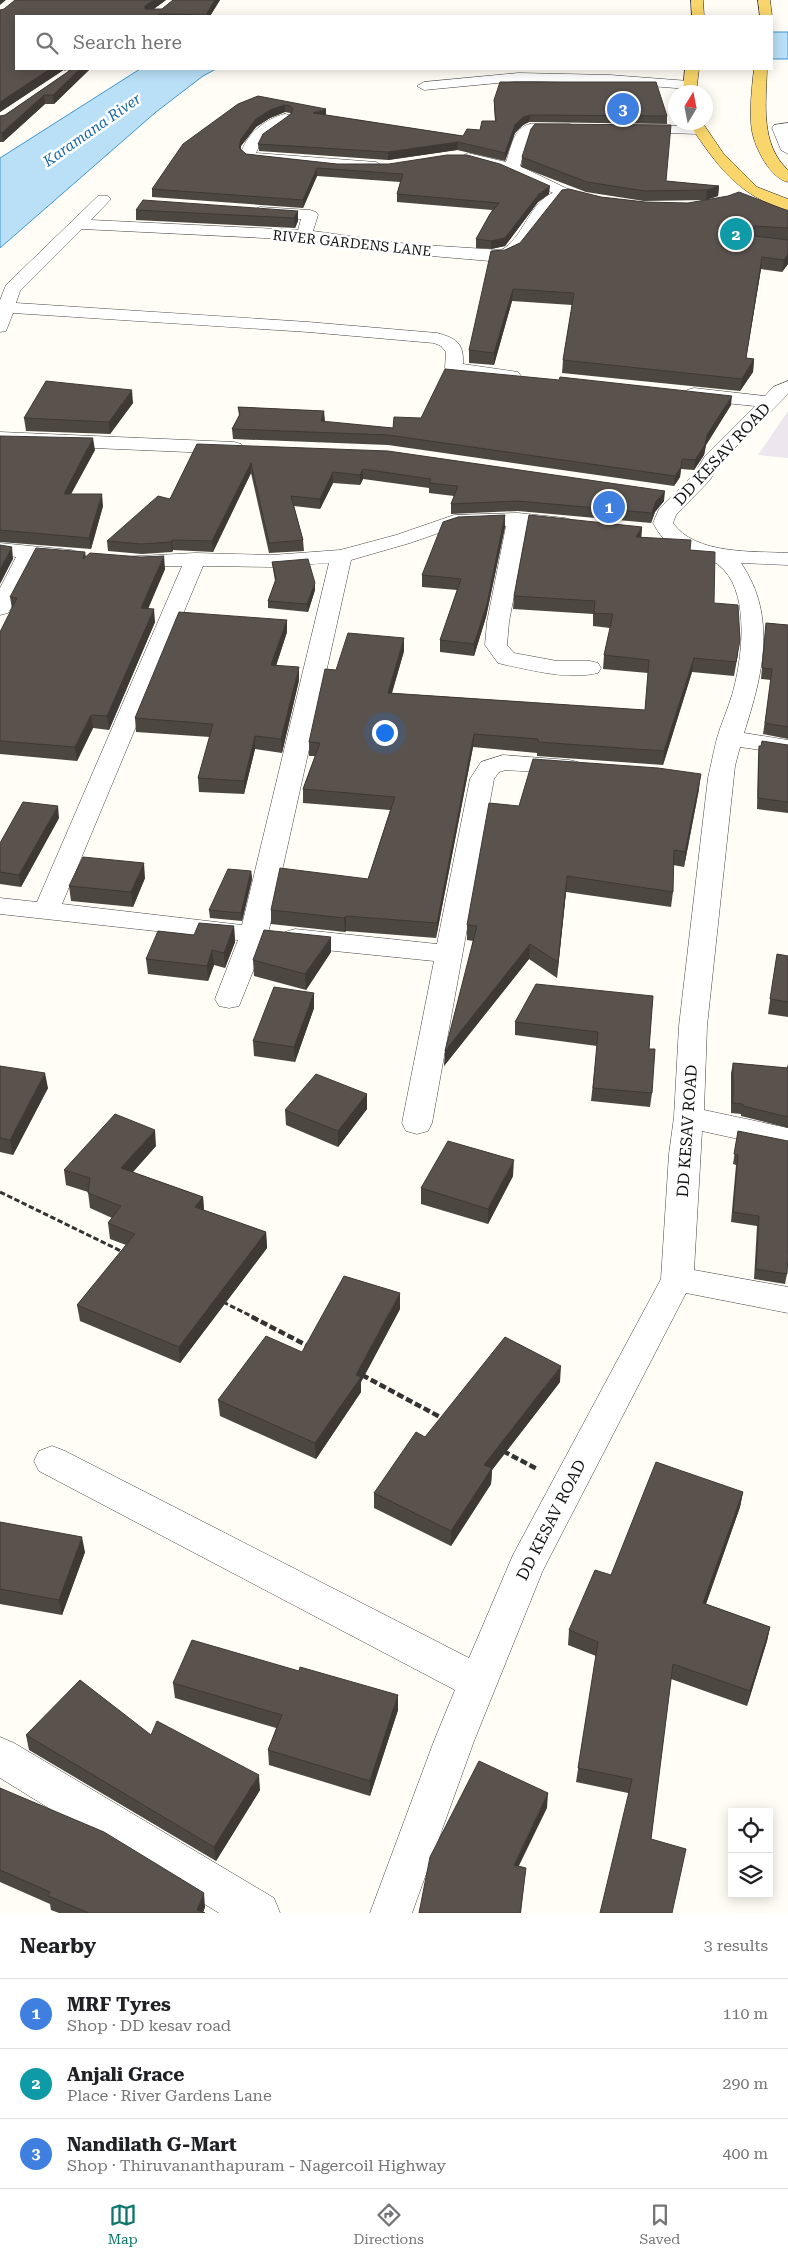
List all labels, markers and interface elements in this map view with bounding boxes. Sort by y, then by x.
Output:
search box [15,15,773,70]
icon: search [33,29,61,57]
text: Search here [73,31,182,54]
north arrow [668,85,713,130]
water label: Karamana River [39,89,145,171]
pin: 3 [607,90,639,128]
pin: 2 [720,215,752,253]
street label: RIVER GARDENS LANE [272,227,432,259]
street label: DD KESAV ROAD [670,399,774,509]
pin: 1 [593,488,625,526]
your location [372,720,398,746]
street label: DD KESAV ROAD [673,1064,701,1198]
street label: DD KESAV ROAD [512,1456,590,1584]
map controls [728,1808,773,1898]
button: locate [728,1808,773,1853]
button: layers [728,1853,773,1898]
text: Nearby [20,1934,96,1958]
text: 3 results [704,1936,768,1955]
text: MRF Tyres [67,1993,171,2016]
text: 1 [32,2004,40,2023]
text: 110 m [722,2004,768,2023]
text: Shop · DD kesav road [67,2016,231,2035]
text: Anjali Grace [67,2063,184,2086]
text: 2 [32,2074,40,2093]
text: 290 m [722,2074,768,2093]
text: Place · River Gardens Lane [67,2086,272,2105]
text: Nandilath G-Mart [67,2133,237,2156]
text: 3 [32,2144,40,2163]
text: 400 m [722,2144,768,2163]
text: Shop · Thiruvananthapuram - Nagercoil Highway [67,2156,446,2175]
tab: Map [108,2201,138,2247]
tab: Directions [353,2201,424,2247]
tab: Saved [640,2201,680,2247]

